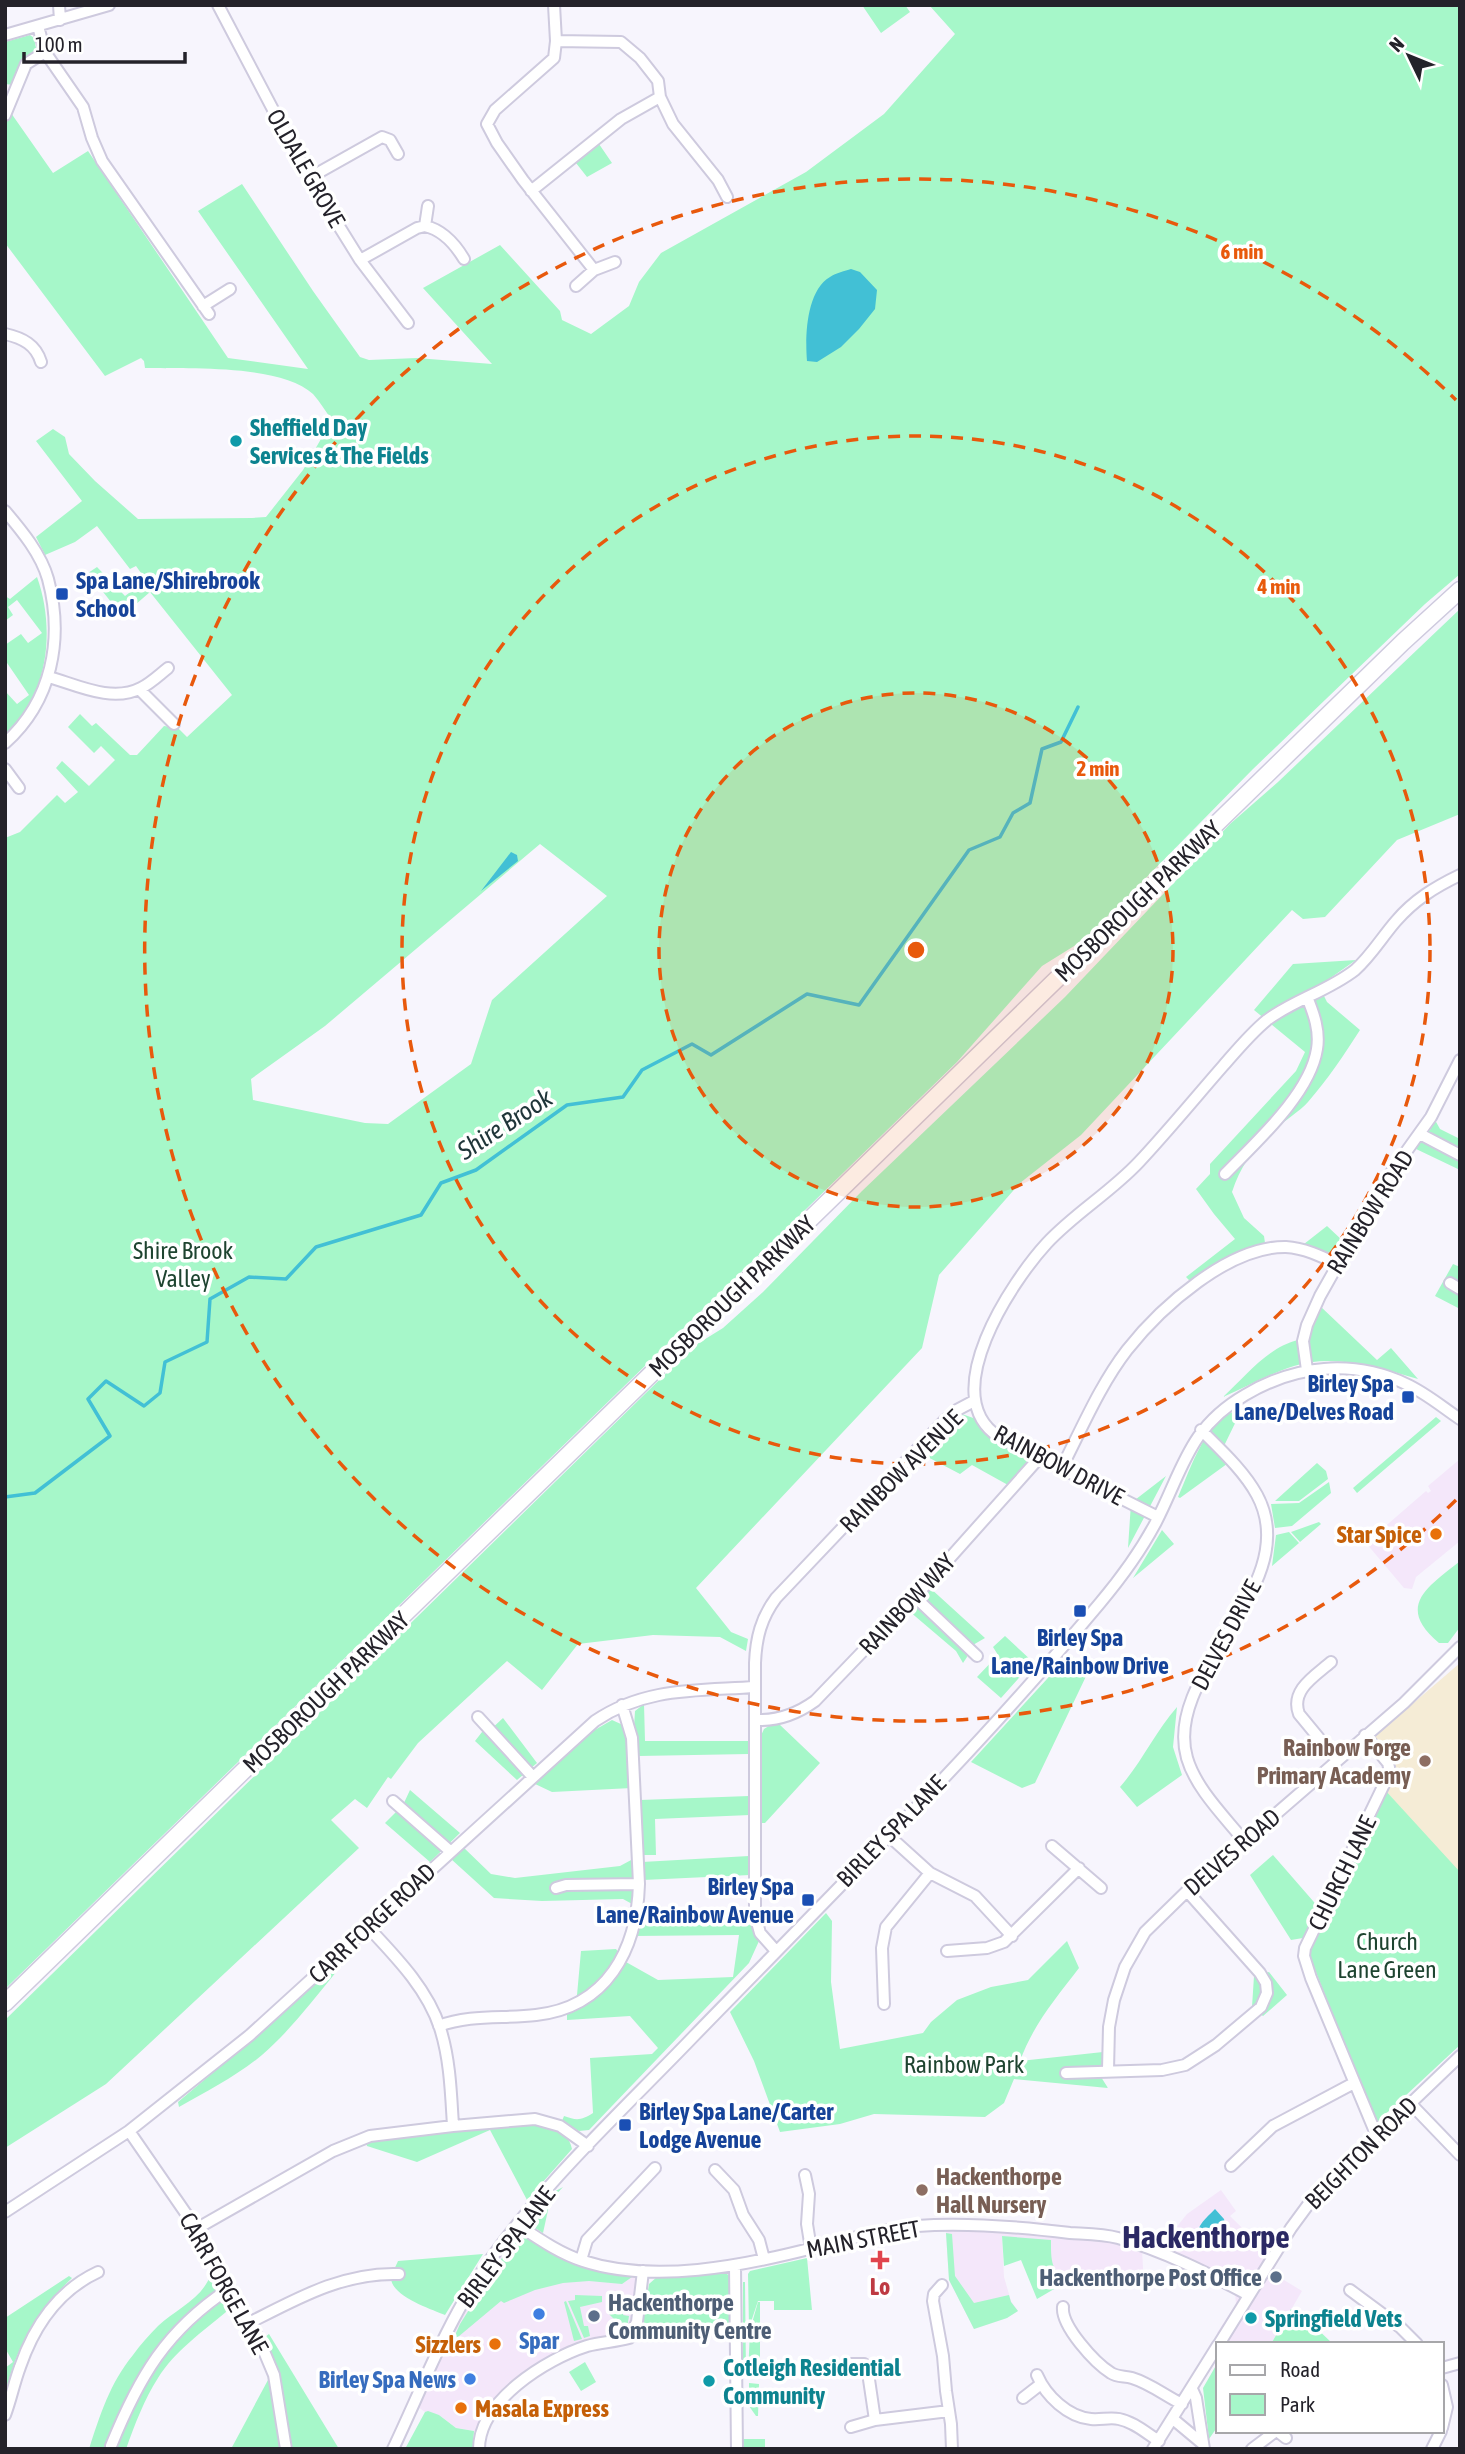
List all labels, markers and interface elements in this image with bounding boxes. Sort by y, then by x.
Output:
scale bar [24,21,186,65]
north arrow [1374,21,1444,91]
text: 100 m [35,32,83,56]
text: N [1385,33,1408,56]
street label: OLDALE GROVE [261,104,351,232]
text: 6 min [1221,239,1263,263]
place label: Sheffield Day Services & The Fields [250,414,429,469]
marker: Sheffield Day Services & The Fields [228,433,244,449]
place label: Spa Lane/Shirebrook School [76,567,260,622]
text: 4 min [1257,574,1300,598]
marker: Spa Lane/Shirebrook School [54,586,70,602]
text: 2 min [1077,756,1119,780]
street label: MOSBOROUGH PARKWAY [1050,815,1227,987]
centre of rings [904,938,928,962]
water label: Shire Brook [451,1082,558,1166]
street label: RAINBOW ROAD [1321,1145,1419,1279]
street label: MOSBOROUGH PARKWAY [644,1210,821,1382]
park label: Shire Brook Valley [133,1237,233,1292]
place label: Birley Spa Lane/Delves Road [1234,1370,1394,1425]
marker: Birley Spa Lane/Delves Road [1400,1389,1416,1405]
street label: RAINBOW AVENUE [834,1404,968,1538]
street label: RAINBOW DRIVE [989,1419,1129,1511]
place label: Star Spice [1337,1521,1422,1548]
marker: Star Spice [1428,1526,1444,1542]
street label: RAINBOW WAY [853,1548,961,1660]
street label: DELVES DRIVE [1186,1575,1266,1695]
marker: Birley Spa Lane/Rainbow Drive [1072,1603,1088,1619]
street label: MOSBOROUGH PARKWAY [238,1606,415,1778]
place label: Birley Spa Lane/Rainbow Drive [991,1624,1169,1679]
place label: Rainbow Forge Primary Academy [1257,1734,1411,1789]
marker: Rainbow Forge Primary Academy [1417,1753,1433,1769]
street label: BIRLEY SPA LANE [831,1770,951,1892]
street label: DELVES ROAD [1179,1803,1285,1901]
street label: CHURCH LANE [1303,1811,1381,1935]
street label: CARR FORGE ROAD [303,1858,441,1988]
place label: Birley Spa Lane/Rainbow Avenue [596,1873,794,1928]
marker: Birley Spa Lane/Rainbow Avenue [800,1892,816,1908]
park label: Church Lane Green [1337,1928,1437,1983]
park label: Rainbow Park [904,2051,1025,2078]
street label: BEIGHTON ROAD [1300,2092,1422,2214]
place label: Birley Spa Lane/Carter Lodge Avenue [639,2098,834,2153]
marker: Birley Spa Lane/Carter Lodge Avenue [617,2117,633,2133]
place label: Hackenthorpe Hall Nursery [936,2163,1062,2218]
street label: BIRLEY SPA LANE [452,2181,560,2313]
marker: Hackenthorpe Hall Nursery [914,2182,930,2198]
street label: CARR FORGE LANE [174,2208,274,2358]
street label: MAIN STREET [804,2215,922,2263]
district label: Hackenthorpe [1122,2218,1290,2255]
marker: Lo [872,2252,888,2268]
place label: Hackenthorpe Post Office [1039,2264,1262,2291]
marker: Hackenthorpe Post Office [1268,2269,1284,2285]
place label: Lo [870,2273,890,2300]
place label: Hackenthorpe Community Centre [608,2289,772,2344]
place label: Springfield Vets [1265,2305,1403,2332]
marker: Spar [531,2306,547,2322]
marker: Hackenthorpe Community Centre [586,2308,602,2324]
marker: Springfield Vets [1243,2310,1259,2326]
place label: Spar [519,2327,560,2354]
place label: Sizzlers [416,2331,482,2358]
marker: Sizzlers [487,2336,503,2352]
legend [1216,2342,1444,2433]
place label: Cotleigh Residential Community [723,2354,901,2409]
text: Road [1280,2357,1320,2381]
place label: Birley Spa News [319,2366,457,2393]
marker: Birley Spa News [462,2371,478,2387]
marker: Cotleigh Residential Community [701,2373,717,2389]
text: Park [1280,2392,1315,2416]
place label: Masala Express [475,2395,609,2422]
marker: Masala Express [453,2400,469,2416]

